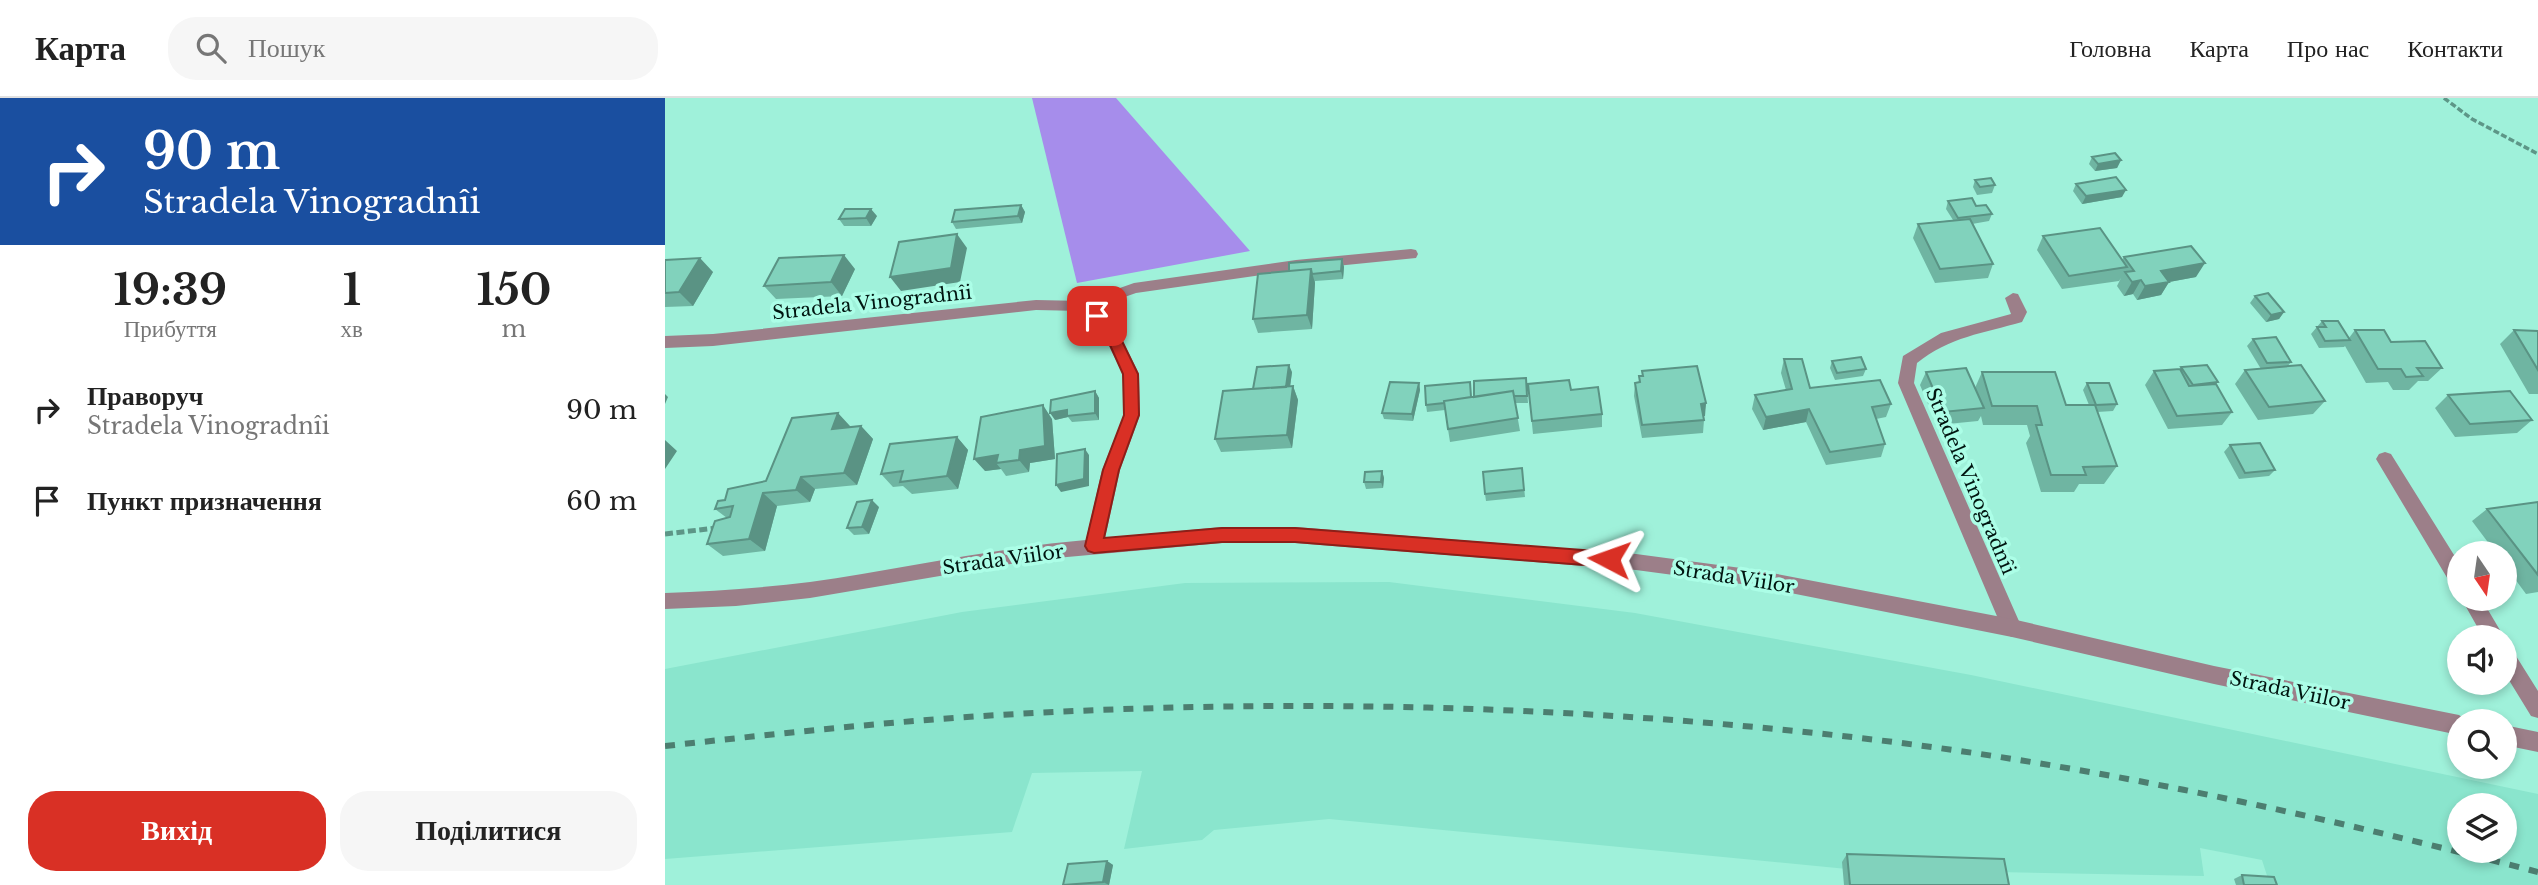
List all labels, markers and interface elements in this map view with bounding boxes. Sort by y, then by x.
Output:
search box [168,17,658,80]
text: Карта [35,28,126,69]
icon: search [192,29,230,67]
text: Пошук [248,32,325,64]
text: Головна [2069,34,2151,63]
text: Карта [2189,34,2249,63]
text: Про нас [2287,34,2369,63]
text: Контакти [2407,34,2503,63]
text: 90 m [143,121,280,182]
icon: right [28,126,119,217]
text: Stradela Vinogradnîi [143,182,480,222]
text: 19:39 [113,264,227,316]
text: 1 [343,264,361,316]
text: 150 [476,264,551,316]
street label: Stradela Vinogradnîi [771,281,973,324]
pin [1067,286,1127,346]
icon: arrive [1078,297,1116,335]
text: Прибуття [124,315,217,343]
text: хв [341,315,363,343]
text: m [502,315,526,343]
text: Праворуч [87,380,203,412]
street label: Stradela Vinogradnîi [1921,384,2020,578]
icon: right [28,391,66,429]
text: 90 m [566,394,637,426]
text: Stradela Vinogradnîi [87,412,330,440]
icon: arrive [28,482,66,520]
text: Пункт призначення [87,485,322,517]
text: 60 m [566,485,637,517]
position arrow [1572,522,1646,596]
street label: Strada Viilor [941,540,1065,579]
north arrow [2447,541,2517,611]
map controls [2447,541,2517,863]
street label: Strada Viilor [1672,557,1796,598]
button: sound [2447,625,2517,695]
street label: Strada Viilor [2228,667,2352,714]
button: search [2447,709,2517,779]
button: Вихід [28,791,326,871]
button: Поділитися [340,791,637,871]
button: layers [2447,793,2517,863]

